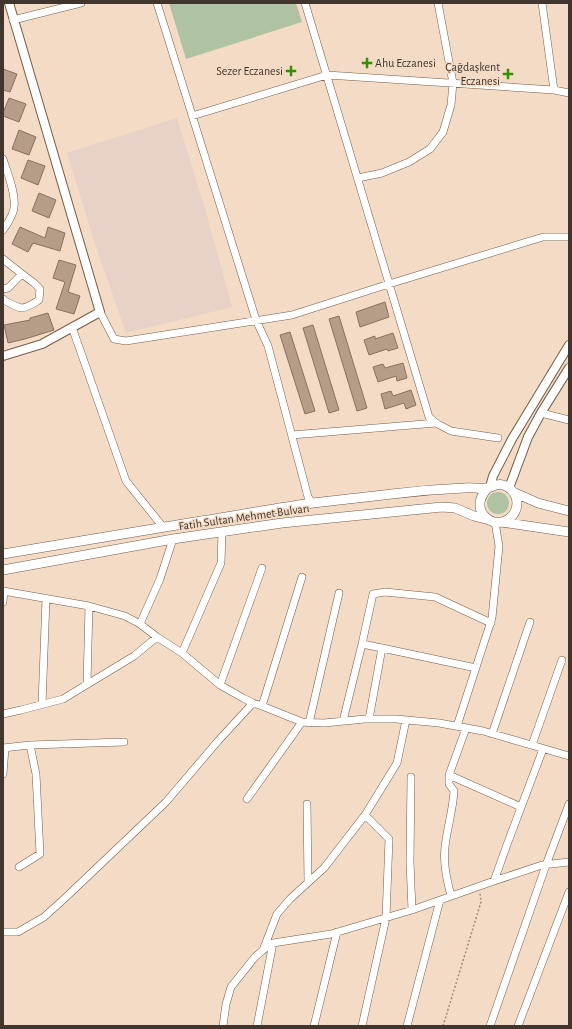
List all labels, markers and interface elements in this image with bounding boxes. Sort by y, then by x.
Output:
place label: Ahu Eczanesi [375,57,436,69]
marker: Ahu Eczanesi [362,58,372,68]
place label: Çağdaşkent Eczanesi [445,61,500,87]
place label: Sezer Eczanesi [216,65,283,77]
marker: Sezer Eczanesi [286,66,296,76]
marker: Çağdaşkent Eczanesi [503,69,513,79]
street label: Fatih Sultan Mehmet Bulvarı [178,502,310,532]

